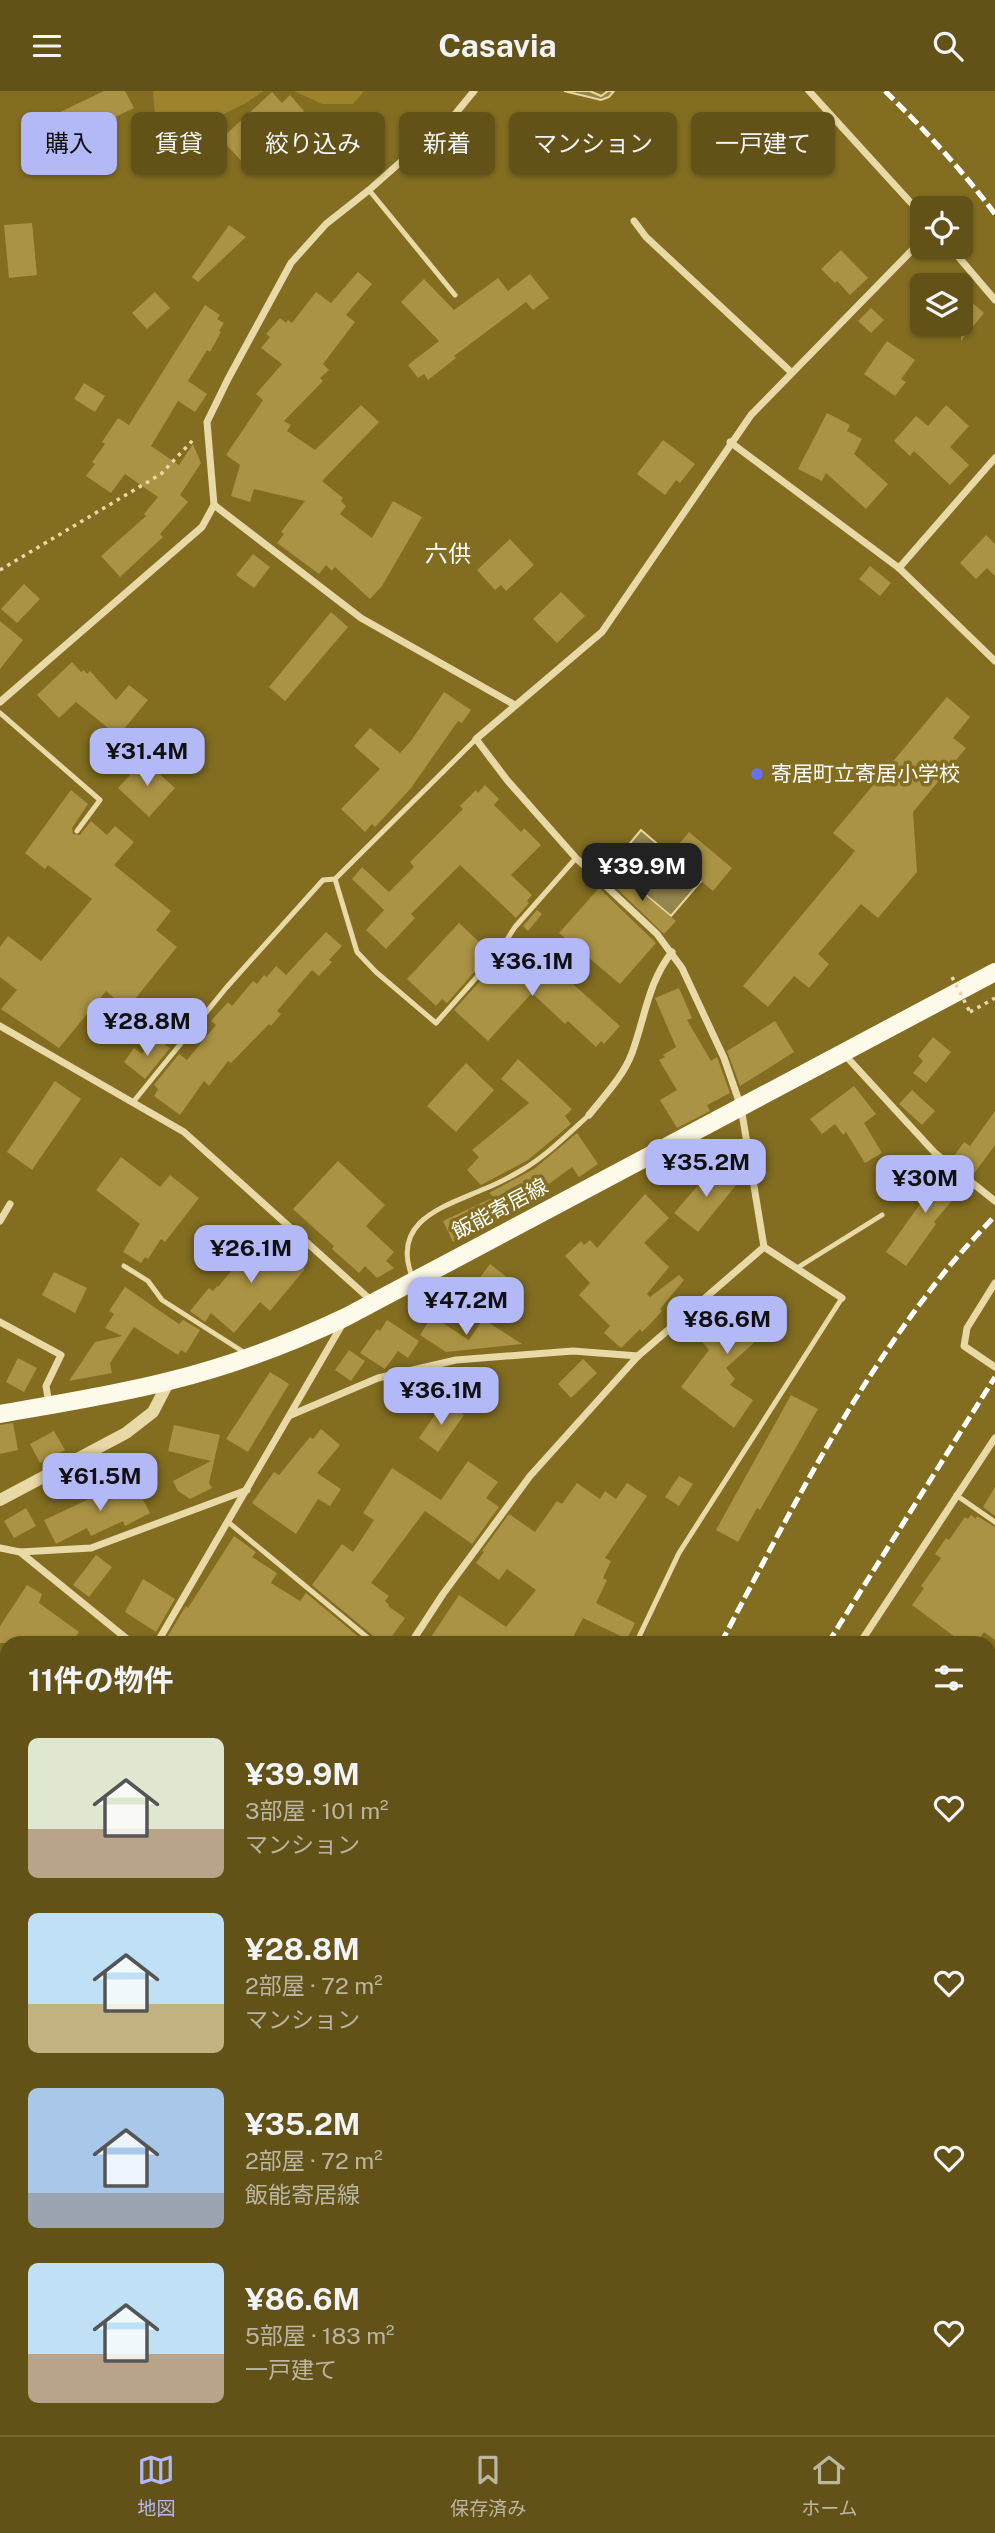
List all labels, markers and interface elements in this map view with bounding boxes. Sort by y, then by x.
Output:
icon: menu [28,27,66,65]
text: Casavia [438,27,557,64]
icon: search [929,27,967,65]
chip: 購入 [21,112,117,175]
chip: 賃貸 [131,112,227,175]
chip: 絞り込み [241,112,385,175]
chip: 新着 [399,112,495,175]
chip: マンション [509,112,677,175]
chip: 一戸建て [691,112,835,175]
map controls [910,196,973,336]
button: locate [910,196,973,259]
button: layers [910,273,973,336]
district label: 六供 [425,540,471,567]
pin: ¥31.4M [90,729,204,788]
text: ¥31.4M [106,737,188,764]
place label: 寄居町立寄居小学校 [771,761,960,786]
marker: 寄居町立寄居小学校 [749,766,765,782]
pin: ¥39.9M [585,843,699,903]
text: ¥39.9M [598,852,686,879]
pin: ¥36.1M [475,939,589,998]
text: ¥36.1M [491,947,573,974]
pin: ¥28.8M [90,999,204,1058]
text: ¥28.8M [103,1007,191,1034]
pin: ¥35.2M [649,1139,763,1199]
text: ¥35.2M [662,1148,750,1175]
pin: ¥30M [884,1155,966,1215]
text: ¥30M [892,1164,958,1191]
street label: 飯能寄居線 [448,1173,552,1244]
pin: ¥26.1M [194,1225,308,1285]
text: ¥26.1M [210,1234,292,1261]
pin: ¥47.2M [409,1277,523,1337]
text: ¥47.2M [424,1286,508,1313]
pin: ¥86.6M [670,1297,784,1356]
text: ¥86.6M [683,1305,771,1332]
pin: ¥36.1M [384,1367,498,1427]
text: ¥36.1M [400,1376,482,1403]
pin: ¥61.5M [43,1453,157,1513]
text: ¥61.5M [58,1462,142,1489]
icon: filters [930,1659,968,1697]
text: 11件の物件 [28,1662,174,1698]
text: ¥39.9M [245,1756,360,1792]
icon: home [84,1766,168,1850]
icon: heart [930,1789,968,1827]
text: 3部屋 · 101 m² [245,1797,389,1824]
text: マンション [245,1831,360,1858]
text: ¥28.8M [245,1931,360,1967]
icon: home [84,1941,168,2025]
icon: heart [930,1964,968,2002]
text: 2部屋 · 72 m² [245,1972,383,1999]
text: マンション [245,2006,360,2033]
text: ¥35.2M [245,2106,360,2142]
icon: home [84,2116,168,2200]
icon: heart [930,2139,968,2177]
text: 2部屋 · 72 m² [245,2147,383,2174]
text: 飯能寄居線 [245,2181,360,2208]
text: ¥86.6M [245,2281,360,2317]
icon: home [84,2291,168,2375]
icon: heart [930,2314,968,2352]
text: 5部屋 · 183 m² [245,2322,395,2349]
text: 一戸建て [245,2356,337,2383]
tab: 地図 [137,2451,175,2520]
tab: 保存済み [450,2451,526,2520]
tab: ホーム [801,2451,858,2520]

